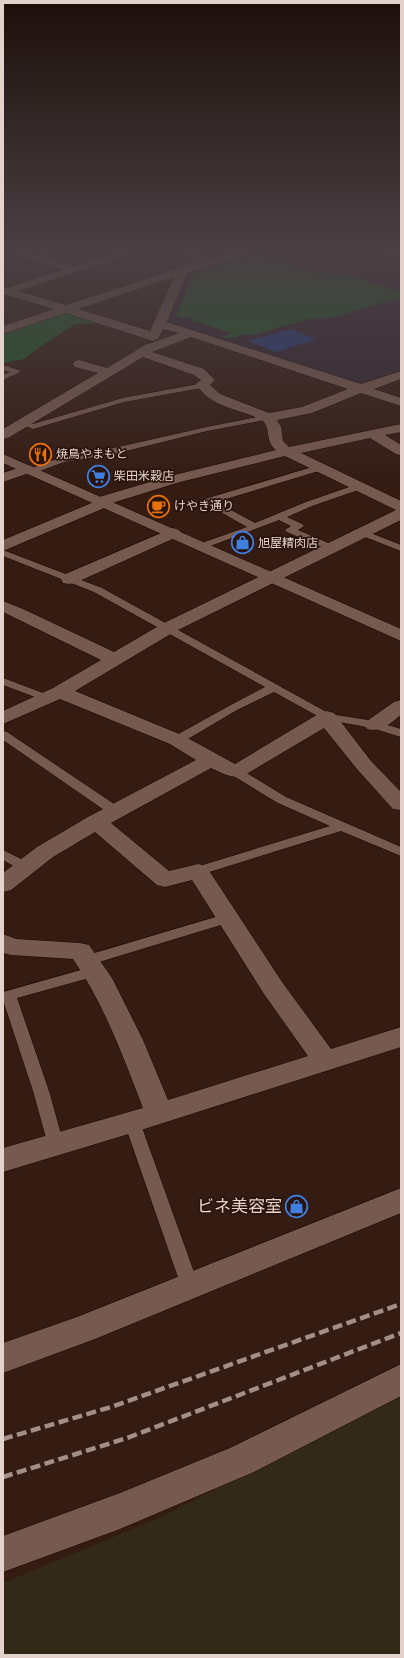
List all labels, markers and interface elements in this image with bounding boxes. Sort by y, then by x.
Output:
restaurant icon: 焼鳥やまもと [27,441,53,467]
place label: 焼鳥やまもと [56,446,128,461]
supermarket icon: 柴田米穀店 [85,463,111,489]
place label: 柴田米穀店 [114,468,174,483]
cafe icon: けやき通り [145,493,171,519]
place label: けやき通り [174,498,234,513]
shop icon: 旭屋精肉店 [230,530,256,556]
place label: 旭屋精肉店 [258,535,318,550]
shop icon: ビネ美容室 [284,1193,310,1219]
place label: ビネ美容室 [197,1196,282,1216]

